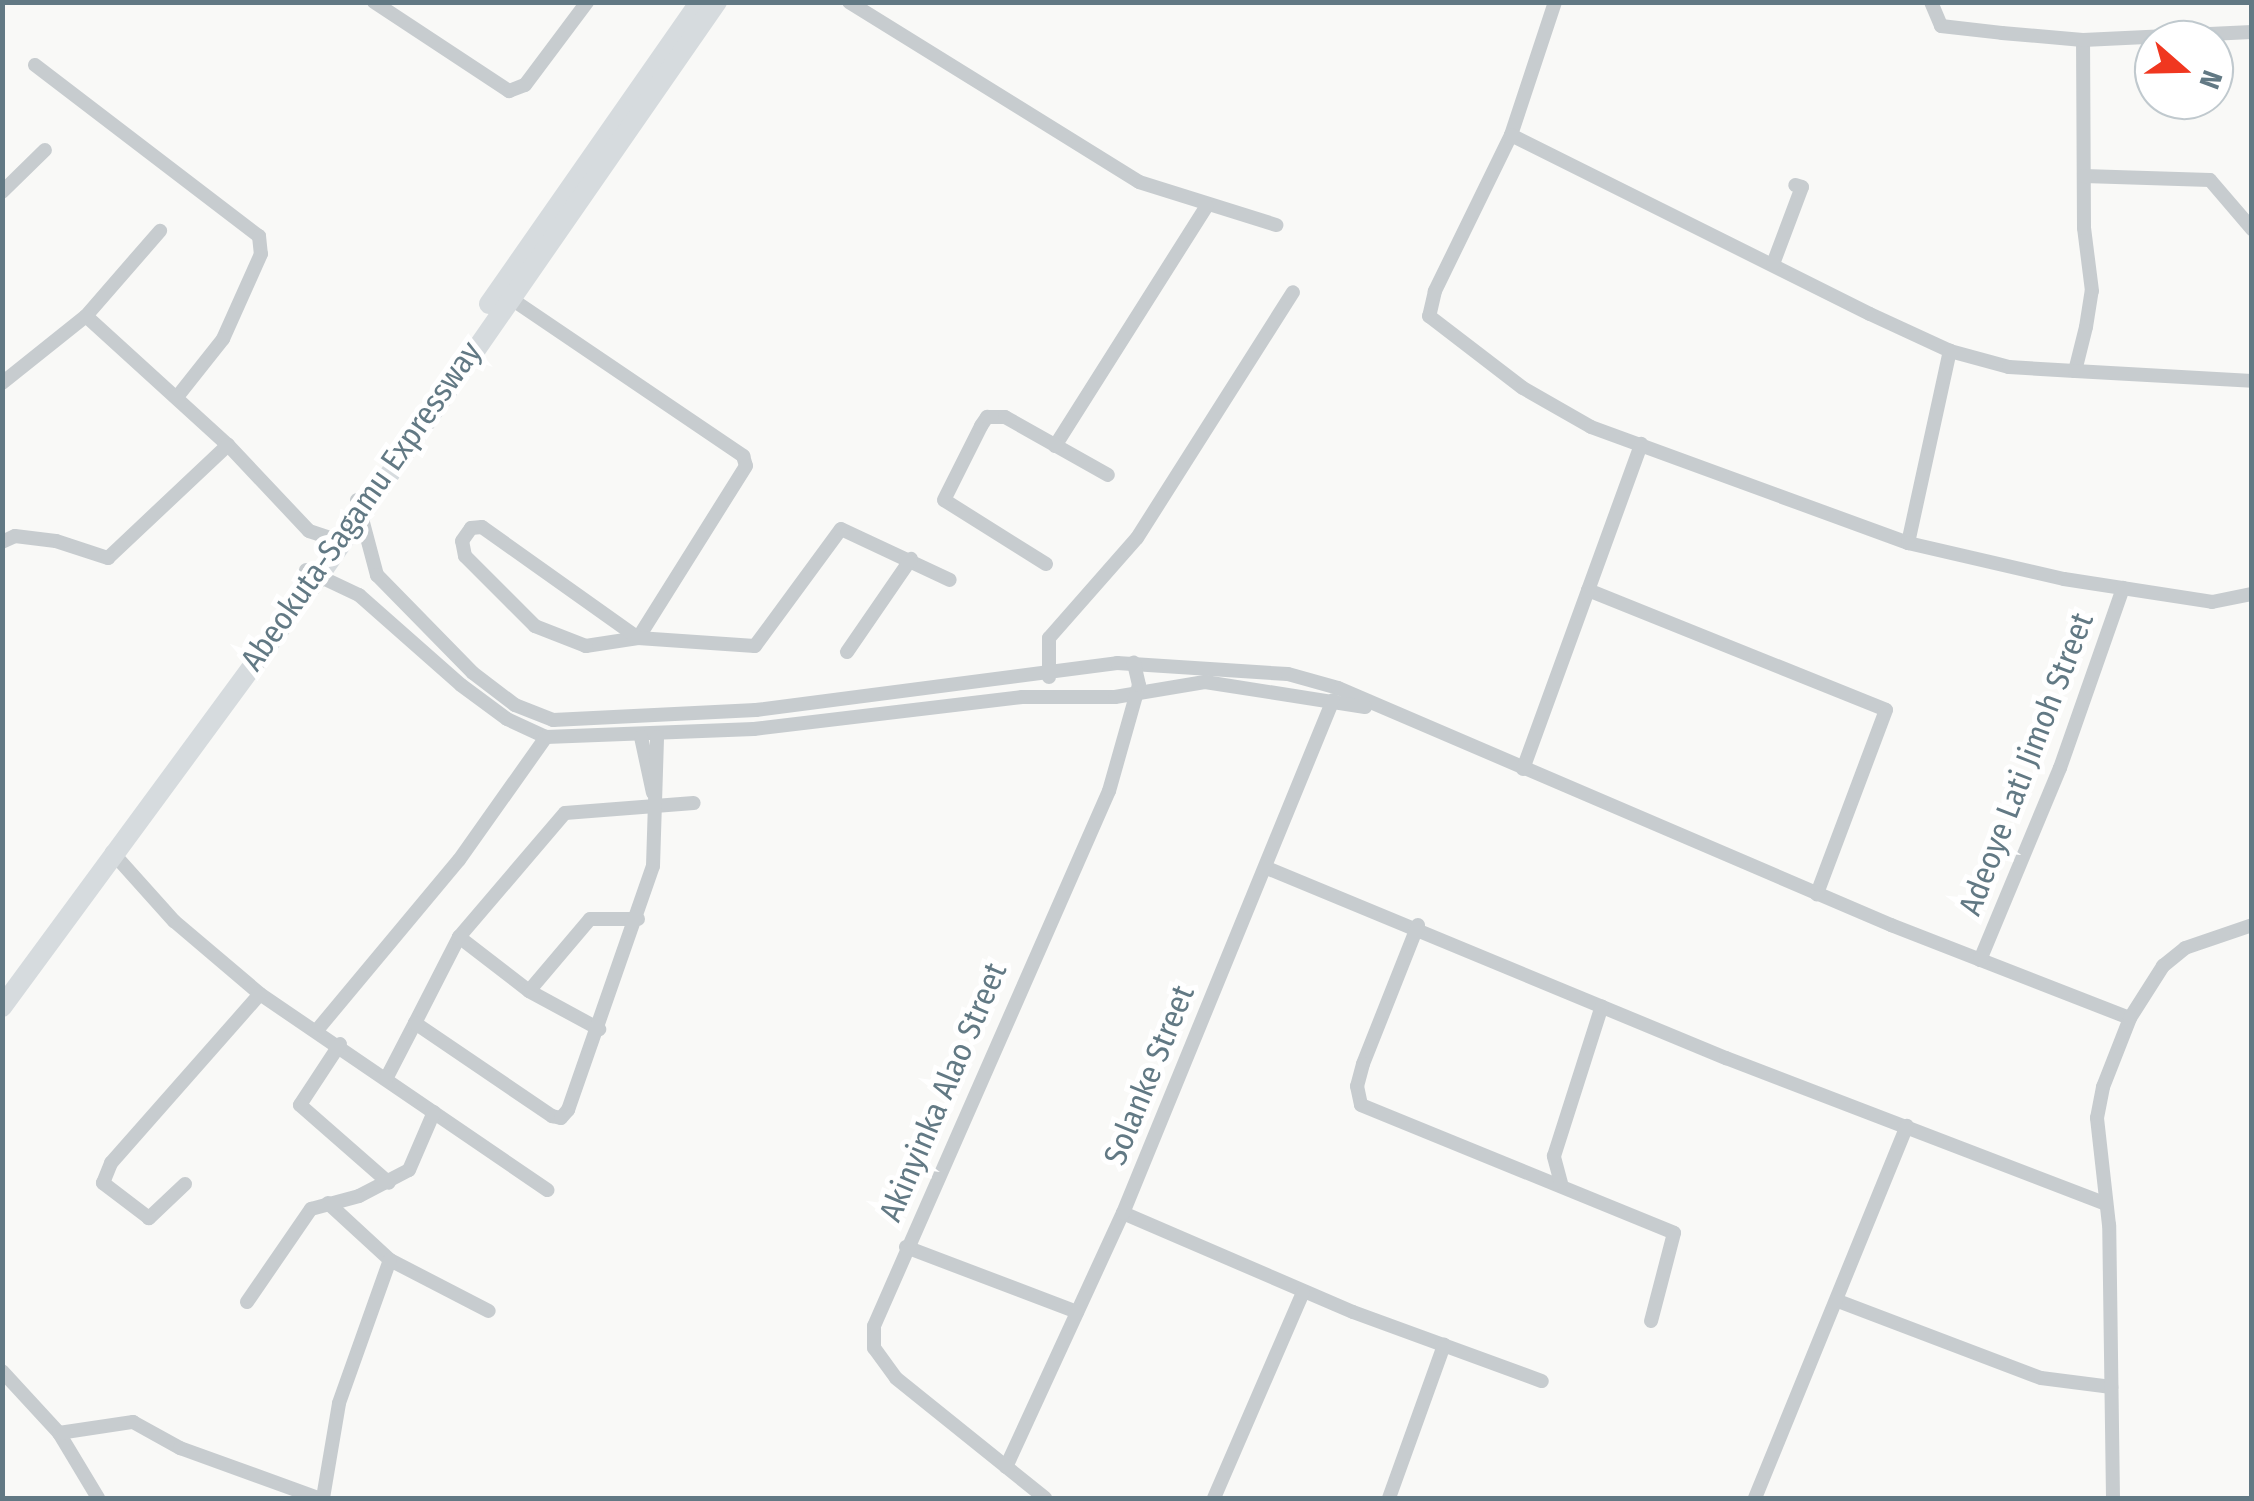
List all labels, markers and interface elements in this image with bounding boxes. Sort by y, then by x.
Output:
north arrow [2134,20,2234,120]
text: N [2192,66,2229,93]
street label: Abeokuta-Sagamu Expressway [233,334,489,678]
street label: Adeoye Lati Jimoh Street [1951,607,2101,921]
street label: Akinyinka Alao Street [871,957,1015,1227]
street label: Solanke Street [1096,980,1202,1170]

